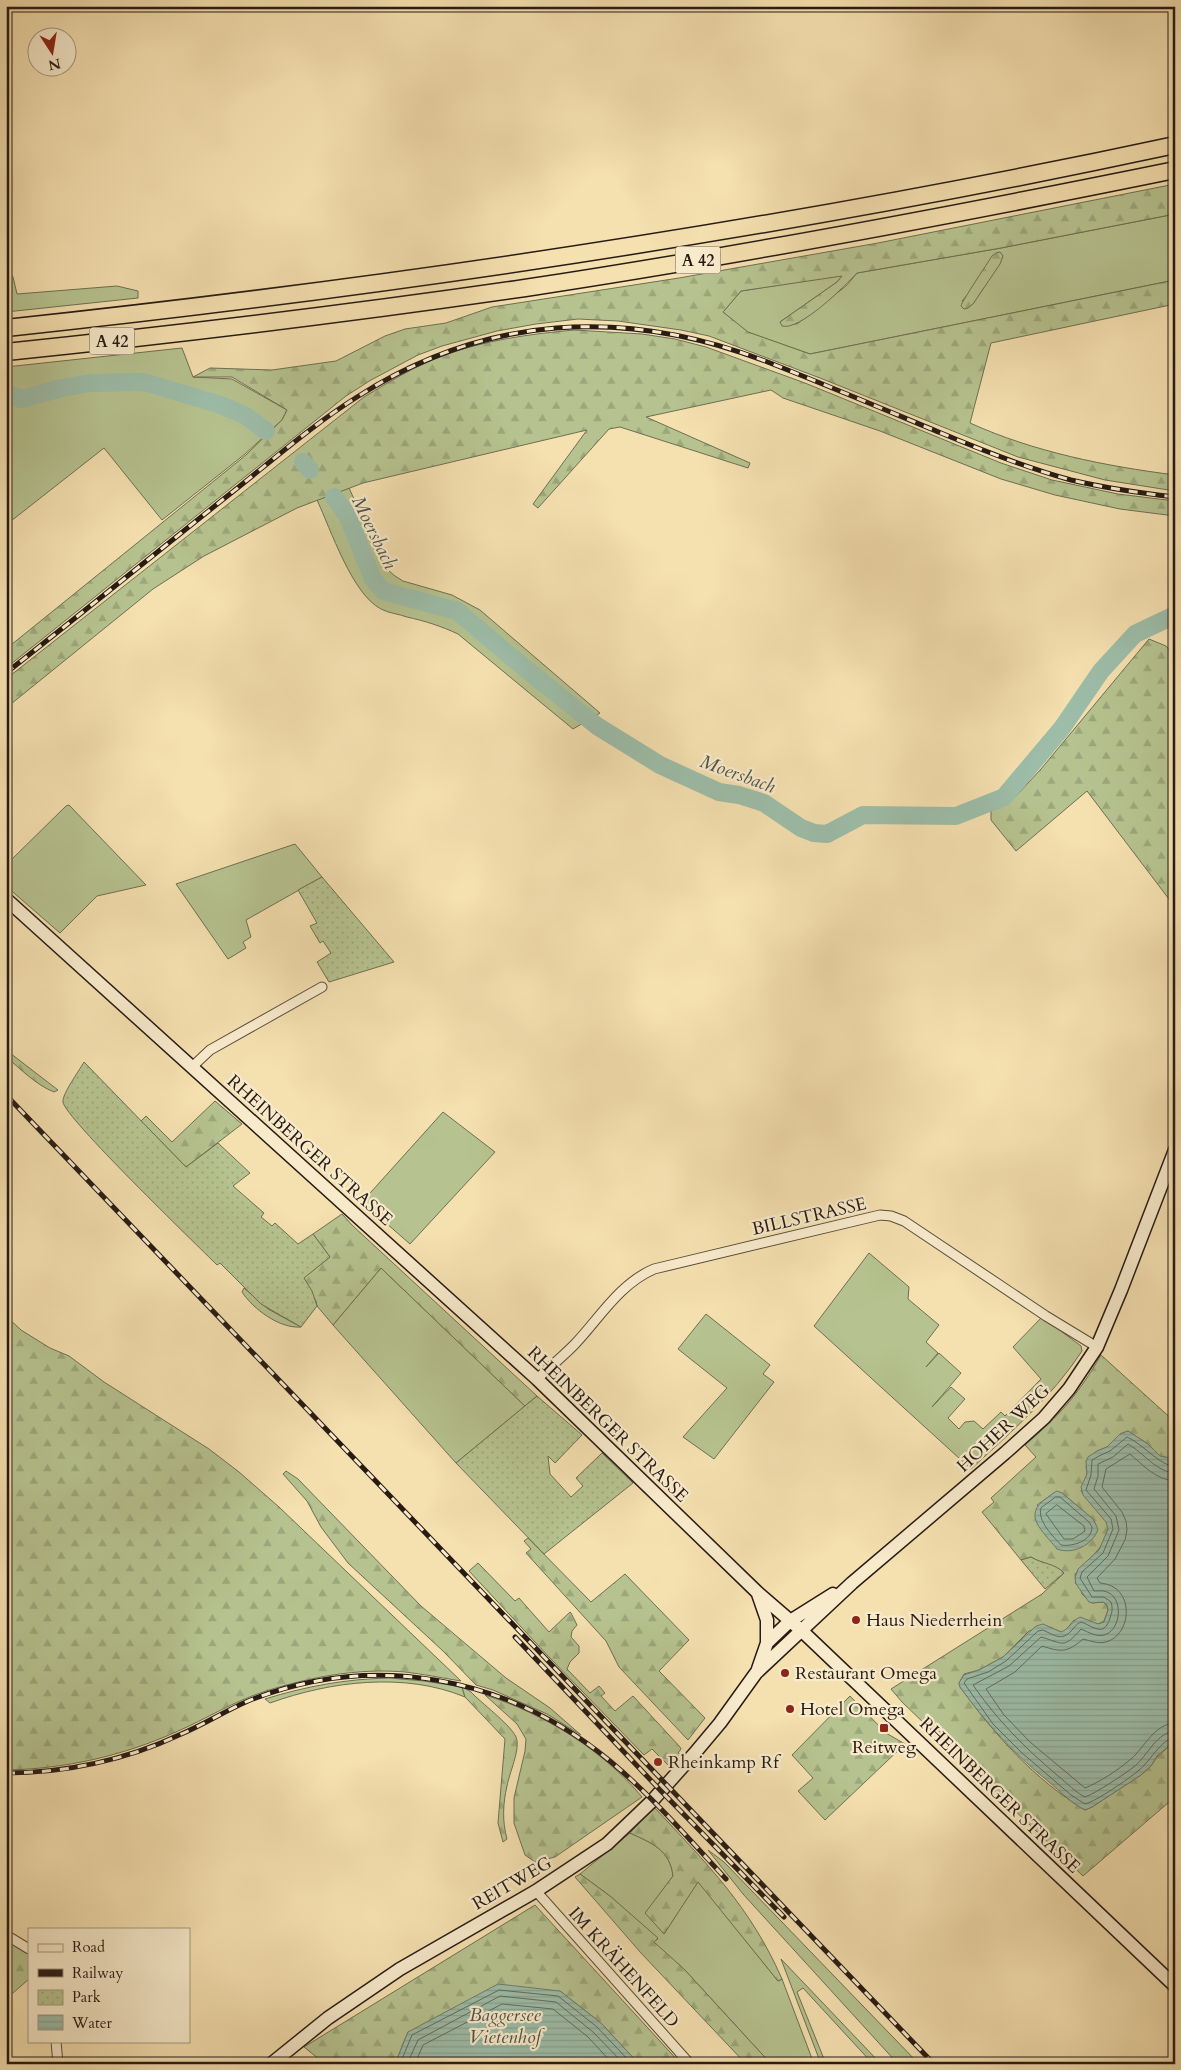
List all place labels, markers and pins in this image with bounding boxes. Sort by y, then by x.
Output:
place label: Haus Niederrhein [866,1608,1003,1633]
marker: Haus Niederrhein [850,1614,862,1626]
place label: Restaurant Omega [795,1661,937,1686]
marker: Restaurant Omega [779,1667,791,1679]
place label: Hotel Omega [800,1697,905,1722]
marker: Hotel Omega [784,1703,796,1715]
marker: Reitweg [878,1722,890,1734]
place label: Reitweg [852,1735,917,1760]
place label: Rheinkamp Rf [668,1750,782,1775]
marker: Rheinkamp Rf [652,1756,664,1768]

